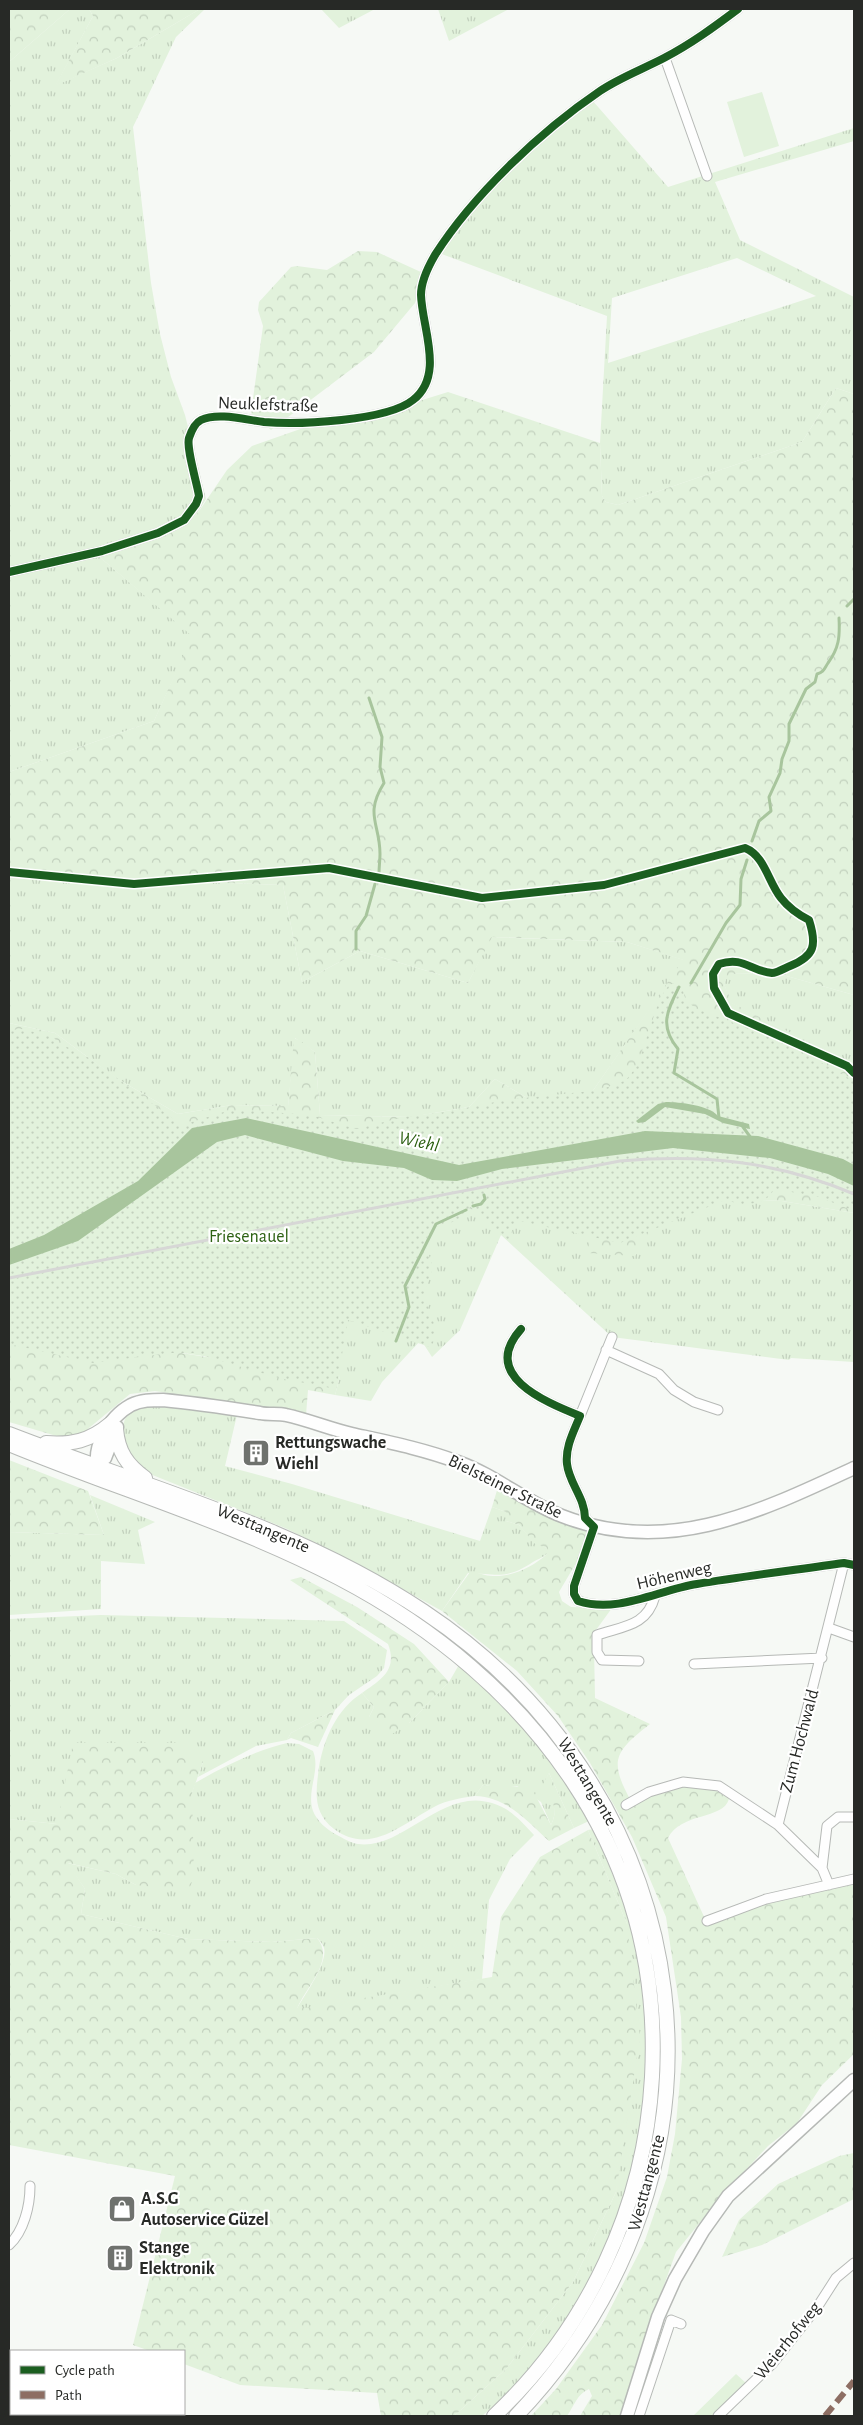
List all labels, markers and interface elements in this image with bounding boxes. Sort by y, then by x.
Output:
street label: Neuklefstraße [217,394,319,416]
water label: Wiehl [397,1128,441,1156]
park label: Friesenauel [209,1228,289,1246]
place label: Rettungswache Wiehl [275,1434,386,1473]
building icon: Rettungswache Wiehl [241,1438,271,1468]
street label: Bielsteiner Straße [445,1452,565,1522]
street label: Westtangente [214,1501,312,1557]
street label: Höhenweg [635,1559,713,1593]
street label: Zum Hochwald [778,1687,822,1795]
street label: Westtangente [554,1735,620,1829]
street label: Westtangente [625,2133,669,2233]
place label: A.S.G Autoservice Güzel [141,2190,269,2229]
shop icon: A.S.G Autoservice Güzel [107,2194,137,2224]
place label: Stange Elektronik [139,2239,215,2278]
building icon: Stange Elektronik [105,2243,135,2273]
street label: Weierhofweg [751,2298,825,2383]
legend [10,2350,185,2415]
text: Cycle path [55,2363,115,2378]
text: Path [55,2388,82,2403]

